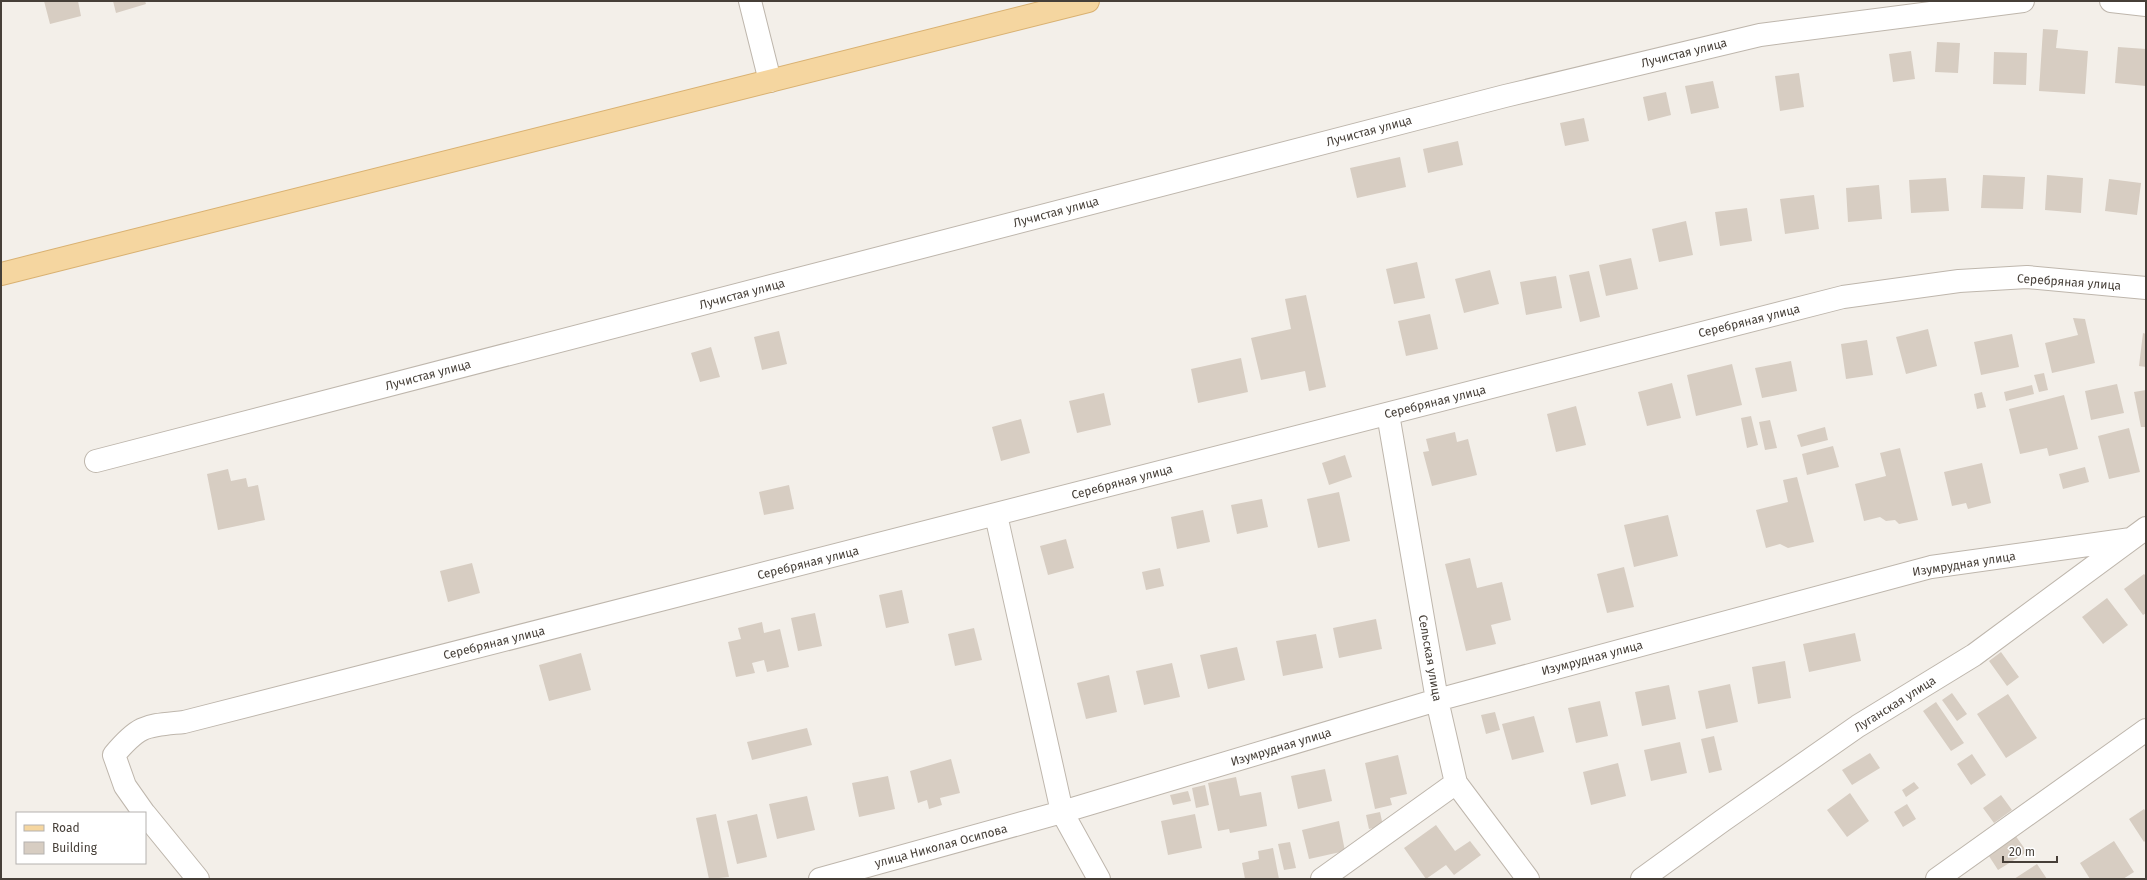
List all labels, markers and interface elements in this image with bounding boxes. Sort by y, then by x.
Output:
street label: Лучистая улица [1640,36,1728,70]
street label: Лучистая улица [1325,113,1413,149]
street label: Лучистая улица [1012,194,1100,230]
street label: Серебряная улица [2017,271,2121,293]
street label: Лучистая улица [698,276,786,312]
street label: Серебряная улица [1697,302,1801,340]
street label: Лучистая улица [384,357,472,393]
street label: Серебряная улица [1383,383,1487,421]
street label: Серебряная улица [1070,462,1174,502]
street label: Серебряная улица [756,544,860,582]
street label: Изумрудная улица [1911,549,2017,579]
street label: Сельская улица [1416,614,1444,702]
street label: Серебряная улица [442,624,546,662]
street label: Изумрудная улица [1540,638,1644,678]
street label: Луганская улица [1852,673,1938,735]
street label: Изумрудная улица [1229,725,1333,769]
legend [16,812,146,864]
text: Road [52,821,80,835]
street label: улица Николая Осипова [873,822,1009,870]
scale bar [2003,838,2057,864]
text: Building [52,841,98,855]
text: 20 m [2009,845,2035,859]

